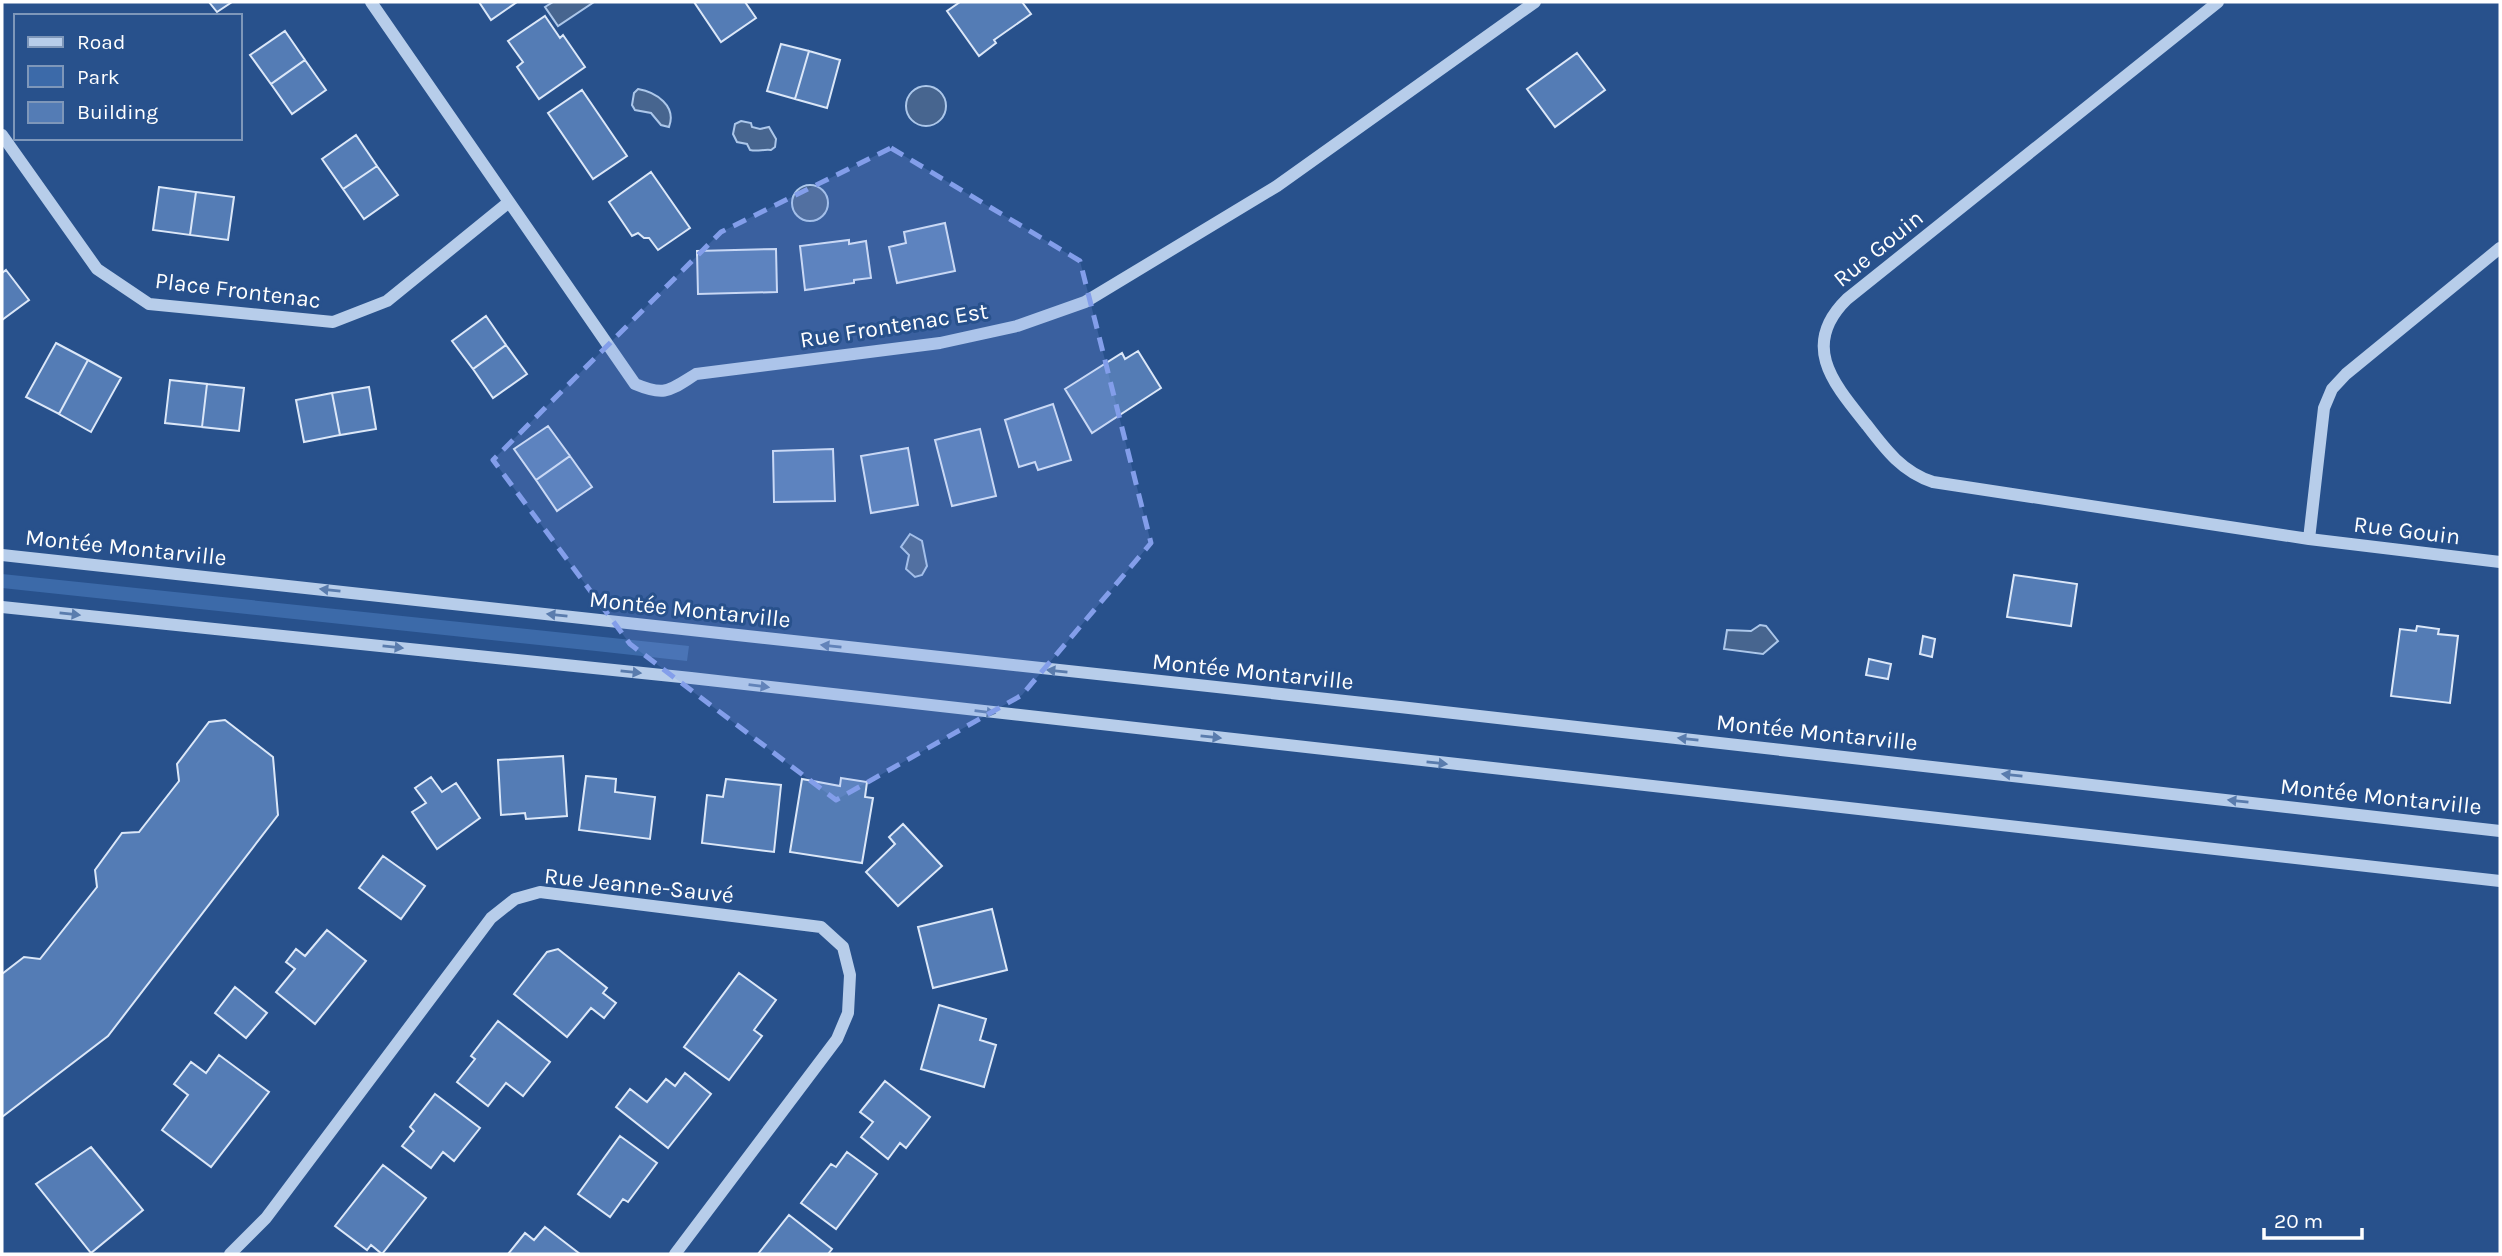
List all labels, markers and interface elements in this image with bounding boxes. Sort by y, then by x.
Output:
legend [14,14,242,140]
text: Road [77,30,125,54]
text: Park [77,65,120,89]
text: Building [77,100,158,124]
street label: Rue Gouin [1828,204,1929,293]
street label: Place Frontenac [154,267,322,314]
street label: Rue Frontenac Est [798,297,990,354]
street label: Rue Gouin [2352,511,2462,550]
street label: Montée Montarville [24,523,228,571]
one-way arrow [319,585,341,596]
street label: Montée Montarville [588,585,792,633]
one-way arrow [59,608,81,619]
one-way arrow [545,610,567,621]
one-way arrow [819,640,841,651]
one-way arrow [383,642,405,653]
street label: Montée Montarville [1151,647,1355,695]
one-way arrow [1046,665,1068,676]
one-way arrow [620,667,642,678]
one-way arrow [748,681,770,692]
one-way arrow [974,707,996,718]
street label: Montée Montarville [1715,708,1919,756]
one-way arrow [1200,732,1222,743]
one-way arrow [1677,733,1699,744]
one-way arrow [1426,757,1448,768]
one-way arrow [2000,770,2022,781]
street label: Montée Montarville [2279,772,2483,820]
one-way arrow [2227,795,2249,806]
street label: Rue Jeanne-Sauvé [543,862,735,909]
scale bar [2264,1196,2362,1240]
text: 20 m [2274,1209,2323,1233]

